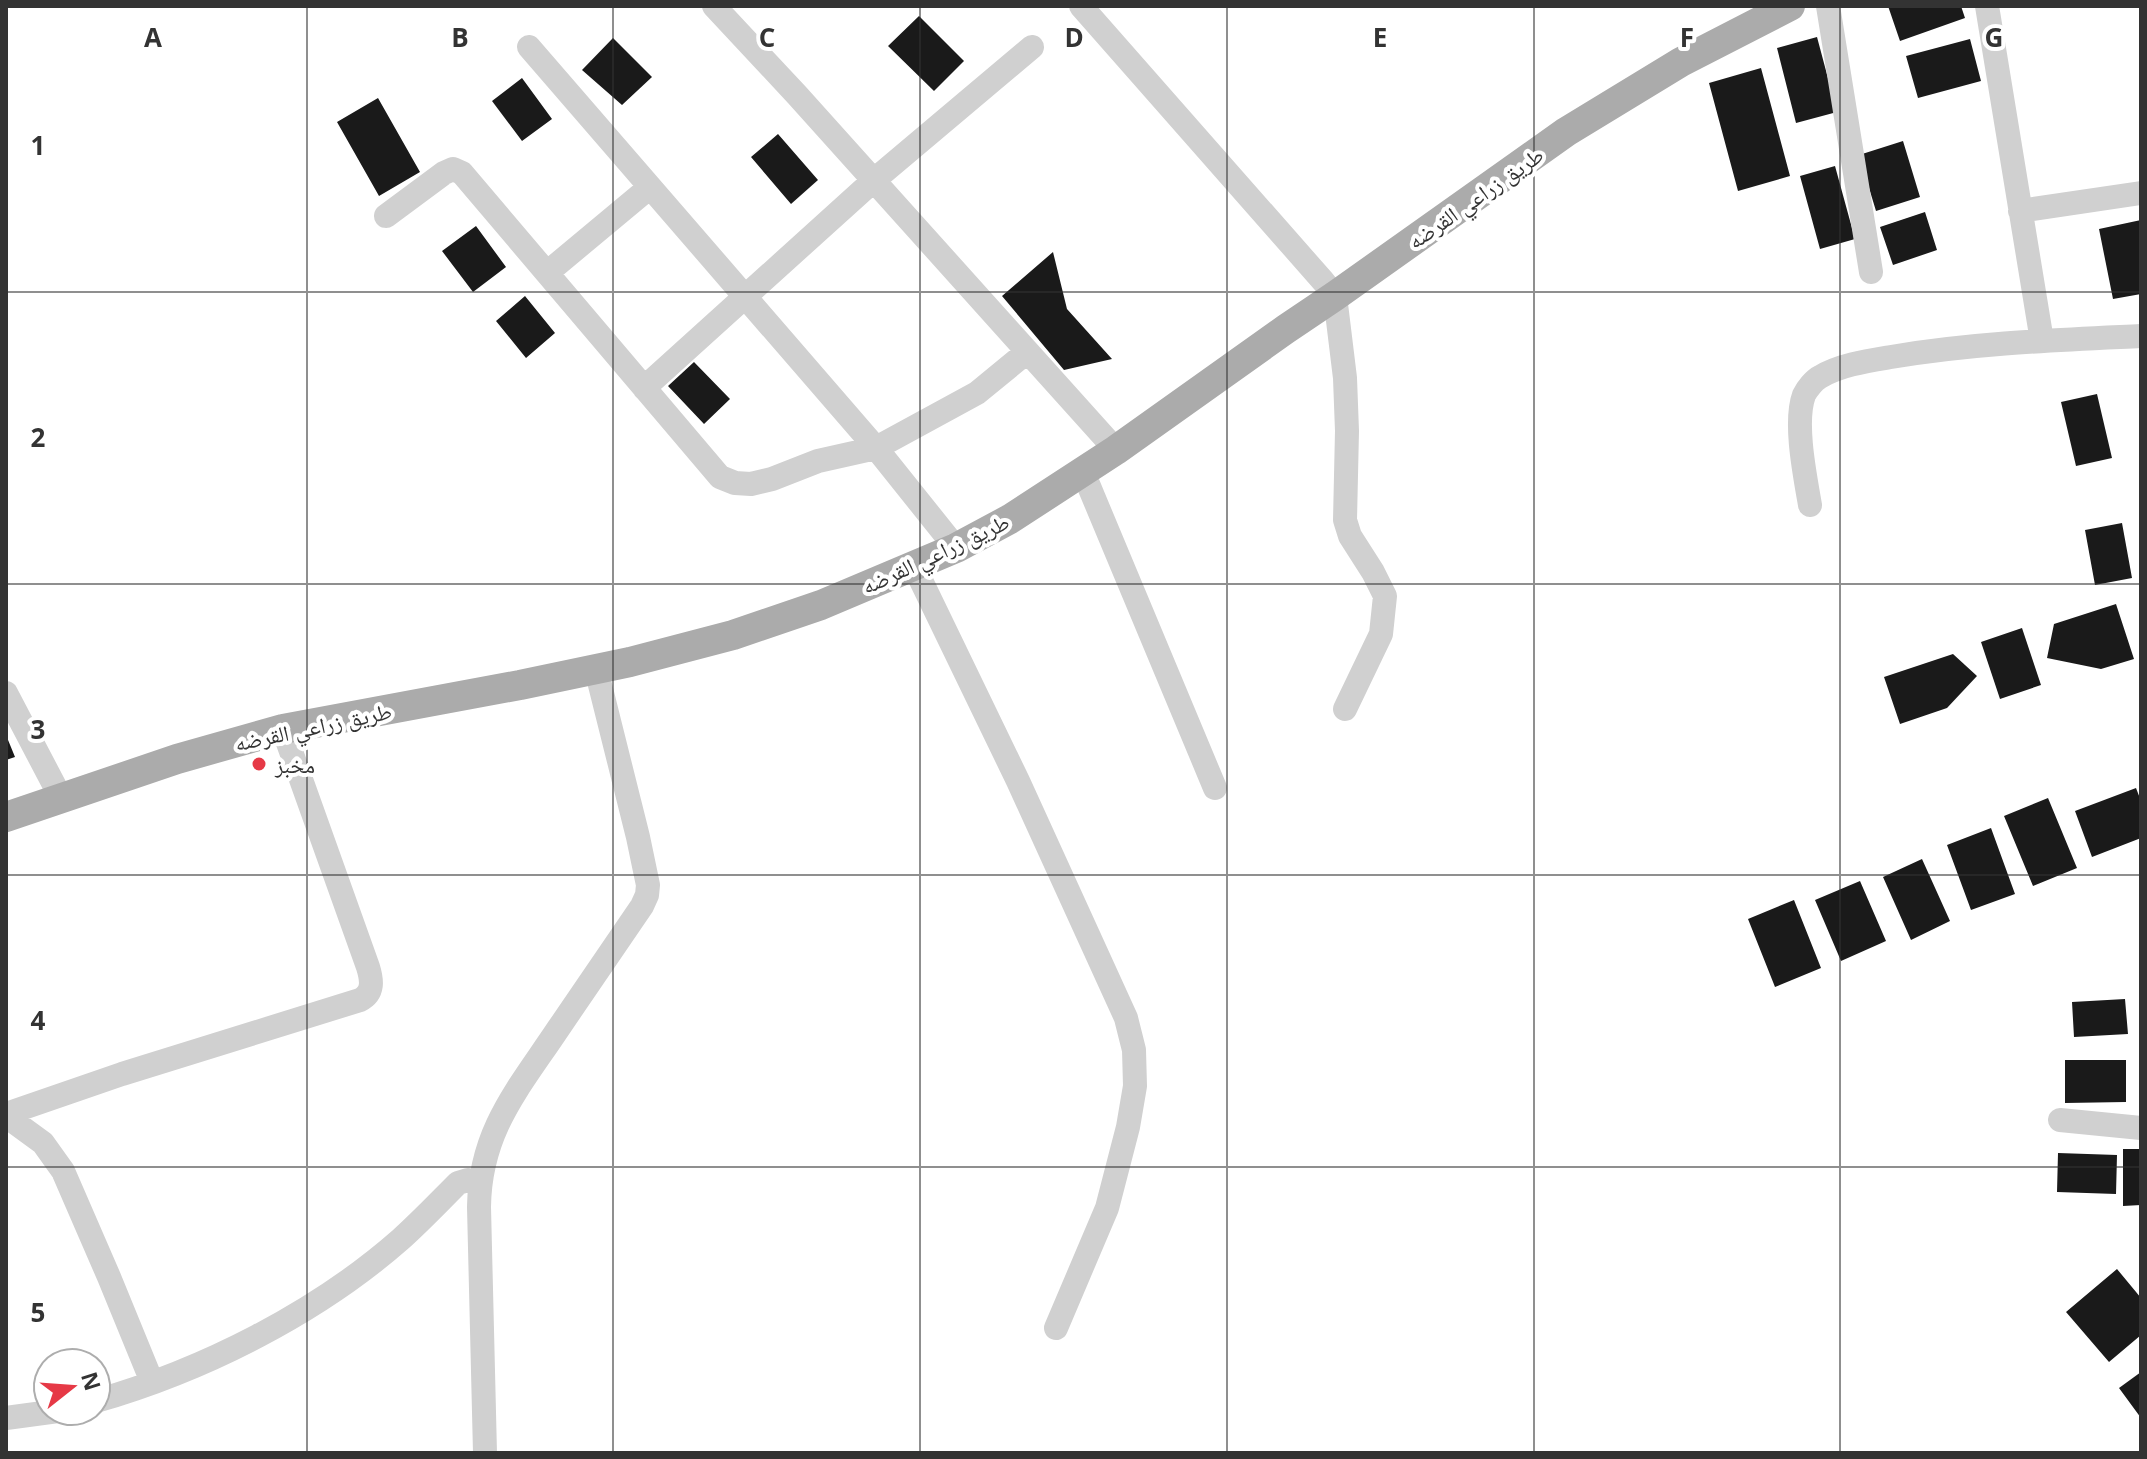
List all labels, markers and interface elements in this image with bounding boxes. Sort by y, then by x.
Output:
text: A [144,19,162,55]
text: B [451,19,469,55]
text: C [759,19,775,55]
text: D [1064,19,1084,55]
text: E [1373,19,1387,55]
text: F [1680,19,1694,55]
text: G [1985,19,2003,55]
text: 1 [31,127,45,163]
street label: طريق زراعي القرضه [1401,139,1551,258]
text: 2 [31,419,46,455]
street label: طريق زراعي القرضه [856,506,1015,604]
street label: طريق زراعي القرضه [232,695,395,761]
text: 3 [31,711,45,747]
place label: مخبز [274,749,315,779]
marker: مخبز [250,755,268,773]
text: 4 [31,1002,46,1038]
text: 5 [31,1294,45,1330]
north arrow [32,1347,112,1427]
text: N [75,1368,109,1394]

